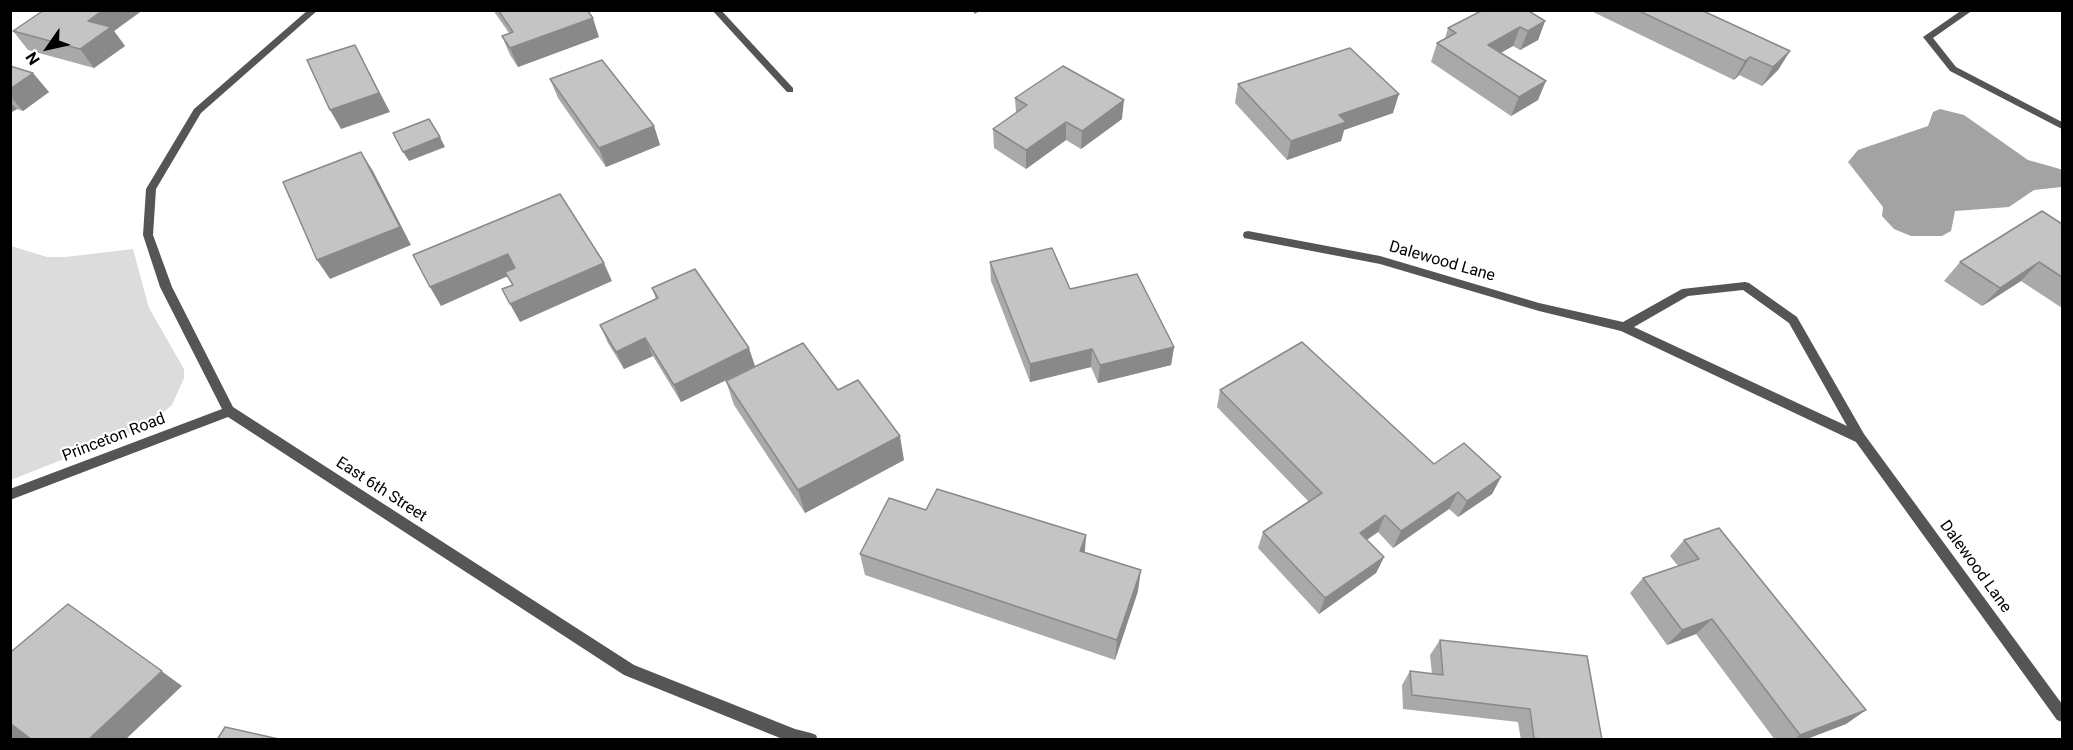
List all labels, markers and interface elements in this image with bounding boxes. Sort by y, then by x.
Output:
north arrow [18,18,78,78]
text: N [22,48,44,68]
street label: Dalewood Lane [1387,238,1497,286]
street label: Princeton Road [60,410,168,466]
street label: East 6th Street [332,453,430,527]
street label: Dalewood Lane [1935,517,2015,617]

